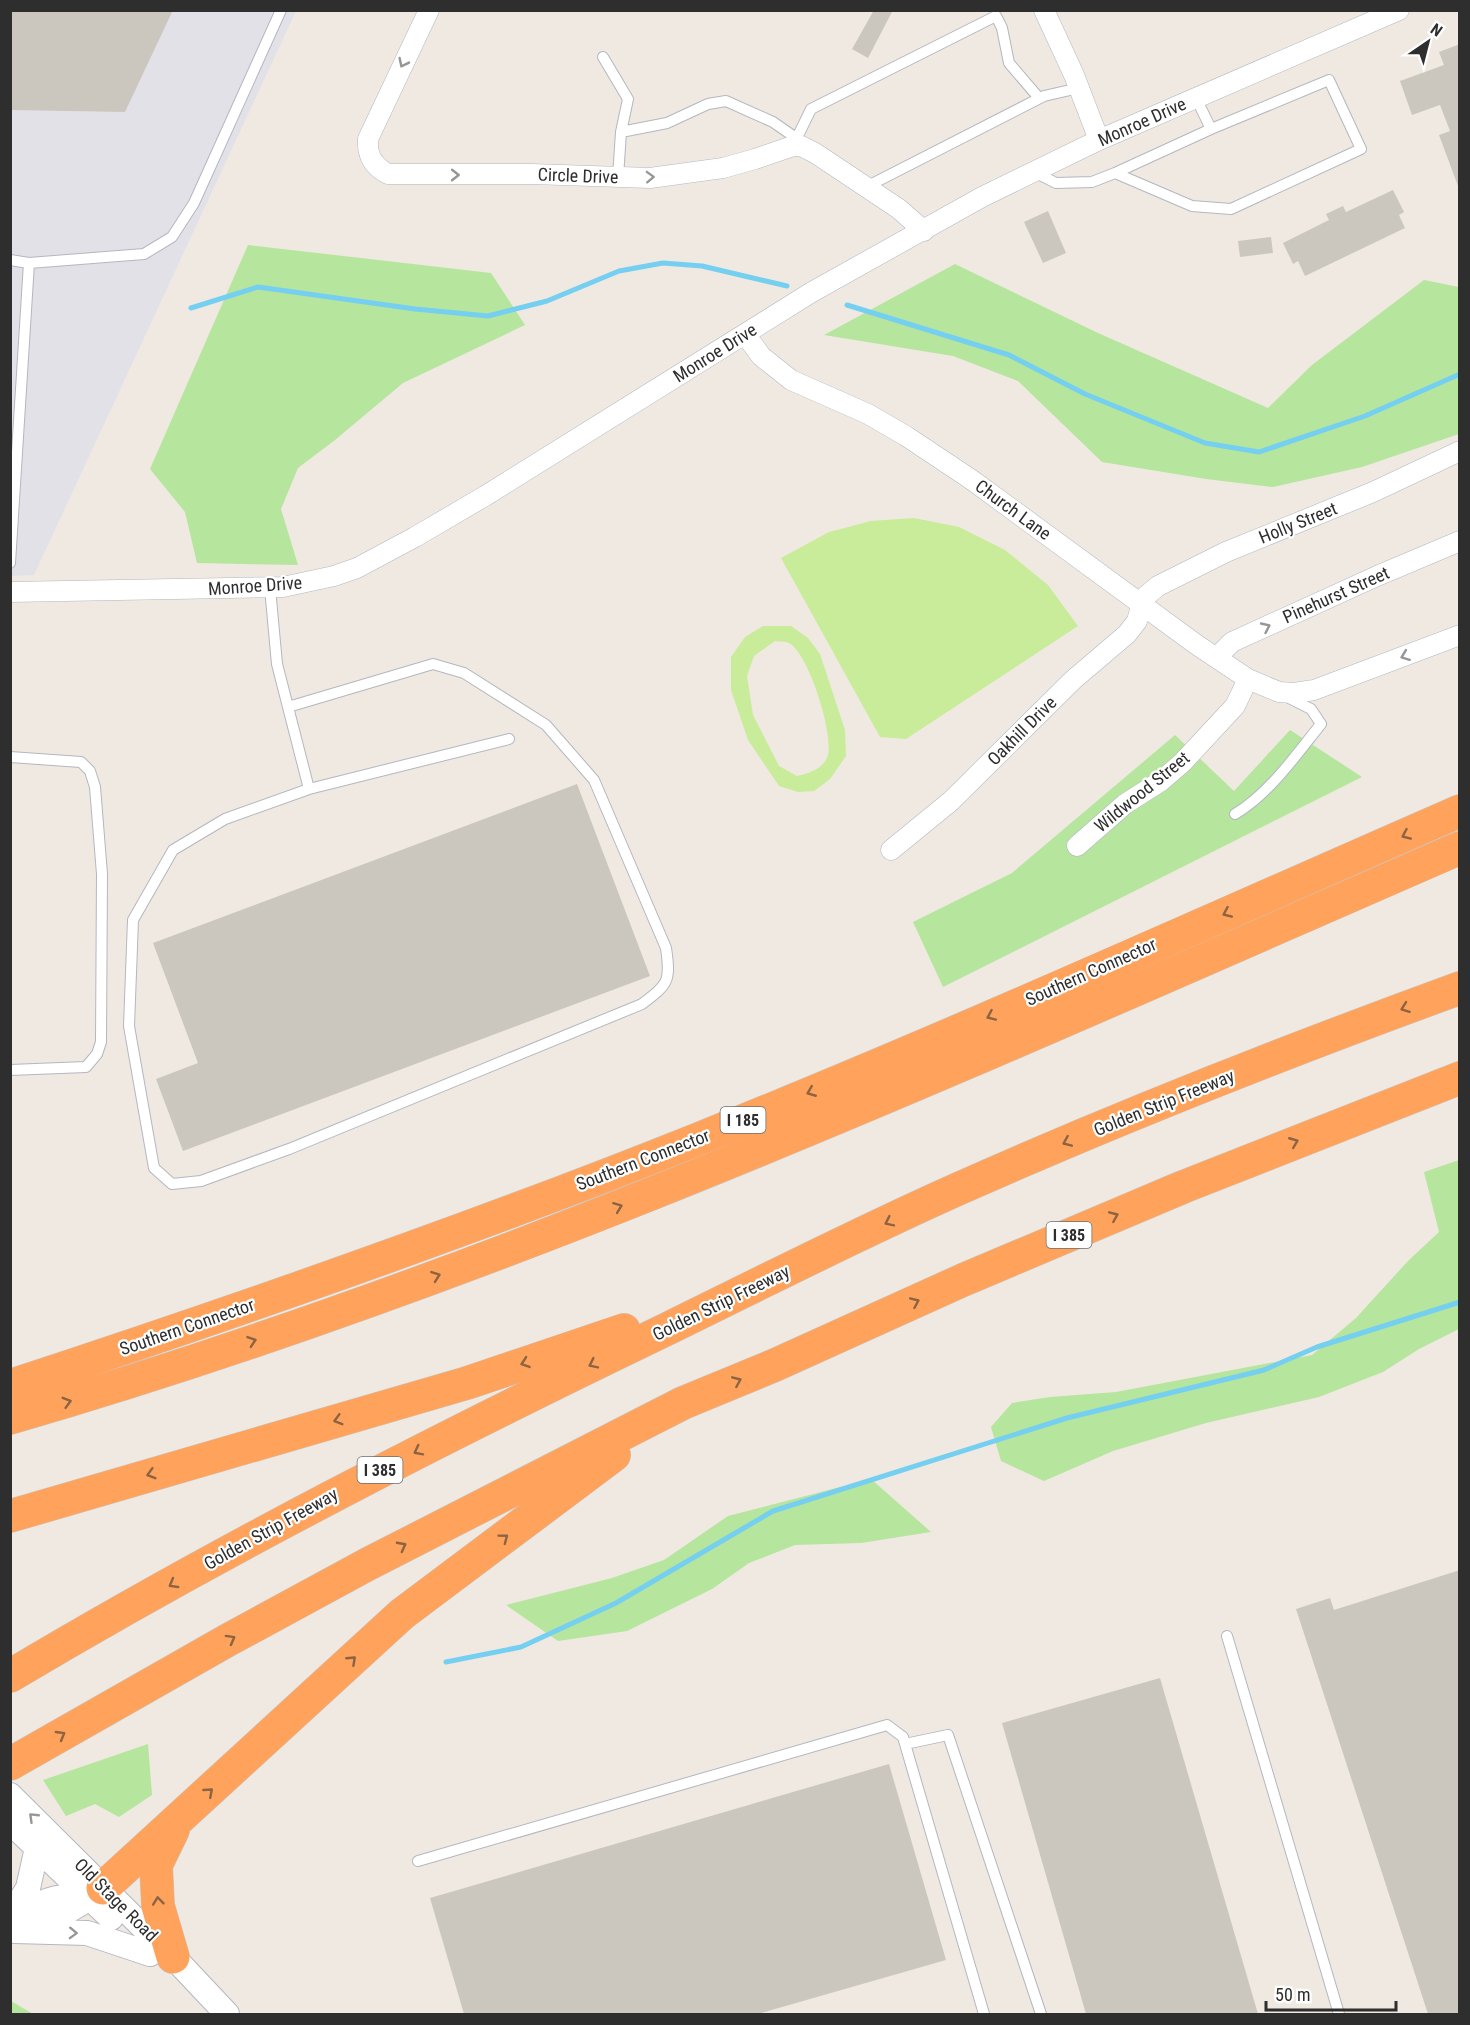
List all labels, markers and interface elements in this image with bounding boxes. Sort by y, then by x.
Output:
north arrow [1398,12,1458,72]
text: N [1427,20,1446,41]
one-way arrow [399,57,411,68]
street label: Monroe Drive [1095,93,1189,150]
street label: Circle Drive [537,164,619,187]
one-way arrow [451,169,460,181]
one-way arrow [646,170,655,183]
street label: Monroe Drive [669,319,760,386]
street label: Church Lane [971,475,1055,544]
street label: Holly Street [1256,497,1340,548]
street label: Pinehurst Street [1279,562,1392,627]
street label: Monroe Drive [207,572,303,599]
one-way arrow [1259,622,1270,634]
one-way arrow [1400,649,1411,661]
street label: Oakhill Drive [983,692,1060,769]
street label: Wildwood Street [1090,747,1193,836]
one-way arrow [1401,828,1412,840]
one-way arrow [1222,906,1233,918]
street label: Southern Connector [1022,933,1160,1010]
one-way arrow [1400,1001,1410,1014]
one-way arrow [986,1008,997,1020]
street label: Golden Strip Freeway [1091,1065,1238,1140]
one-way arrow [806,1085,817,1097]
road number: I 185 [720,1107,766,1133]
street label: Southern Connector [573,1124,713,1195]
one-way arrow [1063,1135,1074,1147]
one-way arrow [1288,1137,1299,1149]
one-way arrow [612,1202,623,1214]
one-way arrow [1107,1211,1118,1223]
one-way arrow [885,1214,896,1226]
road number: I 385 [1046,1222,1092,1248]
street label: Golden Strip Freeway [649,1260,793,1345]
one-way arrow [430,1270,441,1283]
street label: Southern Connector [117,1293,257,1359]
one-way arrow [909,1297,920,1309]
one-way arrow [246,1336,257,1349]
one-way arrow [520,1356,531,1369]
one-way arrow [589,1357,600,1369]
one-way arrow [731,1376,742,1388]
one-way arrow [62,1396,72,1409]
one-way arrow [333,1413,344,1425]
one-way arrow [414,1443,425,1455]
road number: I 385 [358,1457,403,1483]
one-way arrow [146,1467,157,1479]
street label: Golden Strip Freeway [200,1483,342,1574]
one-way arrow [497,1534,508,1545]
one-way arrow [396,1542,407,1553]
one-way arrow [169,1576,179,1588]
one-way arrow [224,1634,235,1646]
one-way arrow [345,1656,356,1667]
one-way arrow [55,1730,65,1742]
one-way arrow [202,1788,213,1799]
one-way arrow [29,1813,40,1824]
street label: Old Stage Road [70,1854,162,1946]
one-way arrow [152,1896,165,1906]
one-way arrow [69,1926,78,1939]
scale bar [1266,1974,1396,2012]
text: 50 m [1275,1984,1310,2005]

